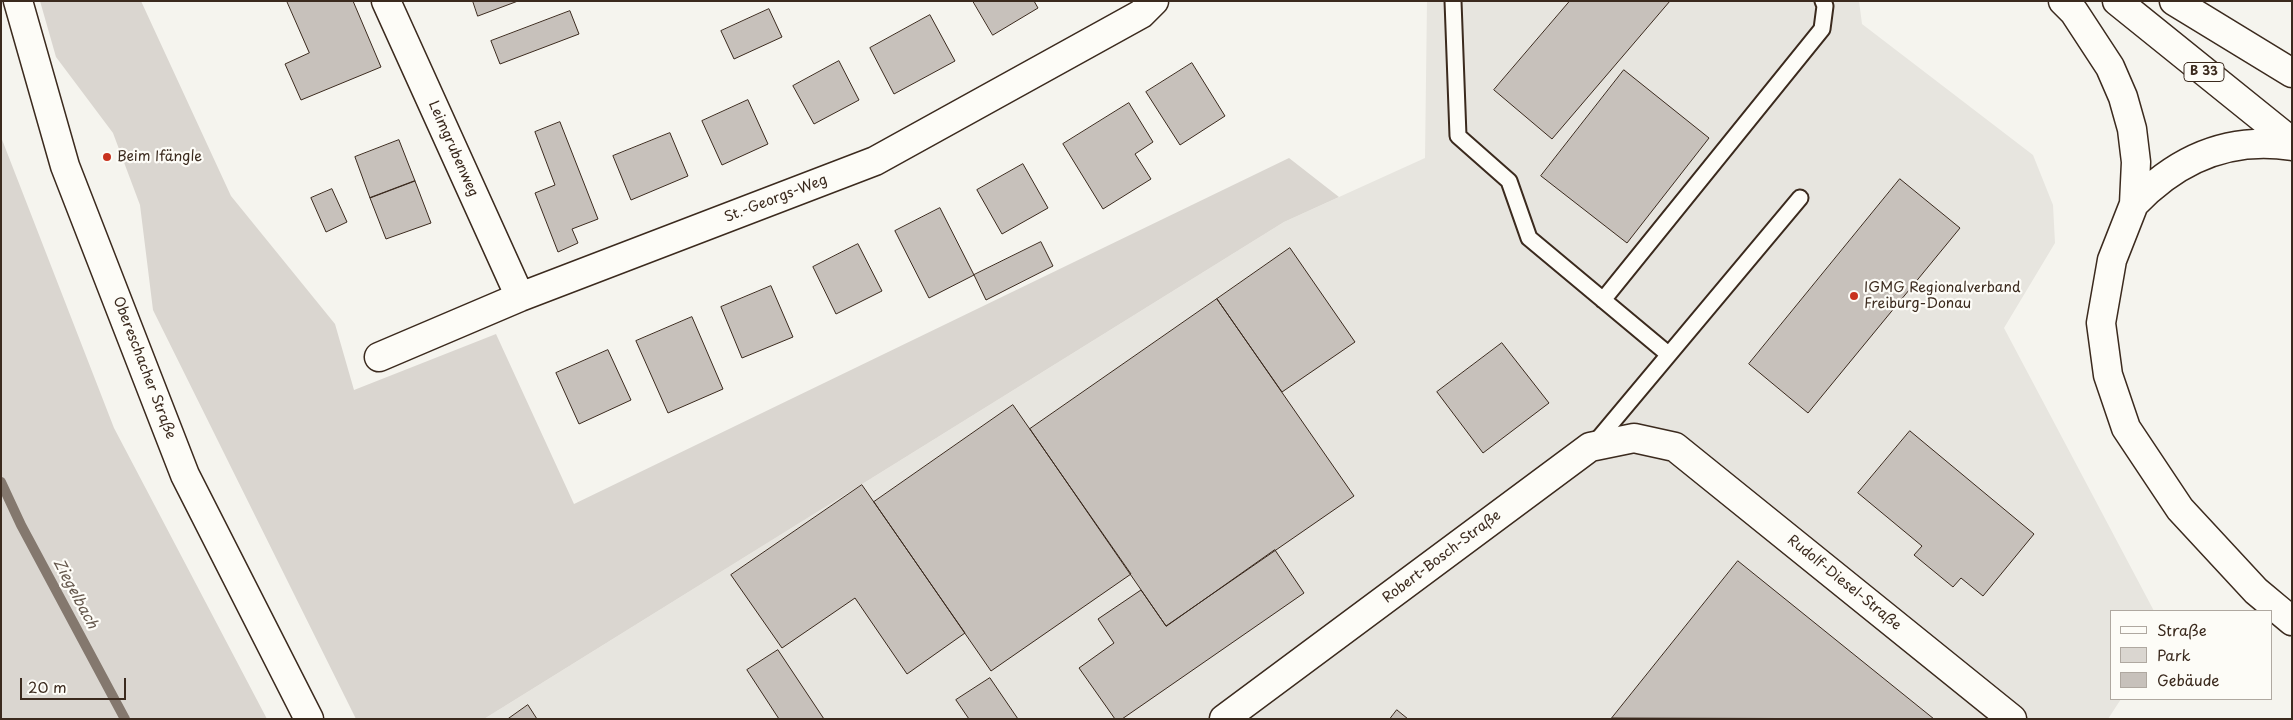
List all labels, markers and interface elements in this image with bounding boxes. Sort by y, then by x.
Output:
road number: B 33 [2184,62,2224,82]
street label: Leimgrubenweg [424,98,482,200]
place label: Beim Ifängle [117,149,202,165]
marker: Beim Ifängle [101,151,113,163]
street label: St.-Georgs-Weg [722,172,830,226]
place label: IGMG Regionalverband Freiburg-Donau [1864,280,2021,312]
marker: IGMG Regionalverband Freiburg-Donau [1848,290,1860,302]
street label: Obereschacher Straße [109,294,179,442]
street label: Robert-Bosch-Straße [1380,507,1504,607]
street label: Rudolf-Diesel-Straße [1784,532,1904,634]
water label: Ziegelbach [49,556,101,632]
legend [2110,610,2273,700]
text: Straße [2157,618,2207,641]
text: Park [2157,643,2191,666]
scale bar [22,668,129,700]
text: Gebäude [2157,668,2219,691]
text: 20 m [28,675,67,698]

